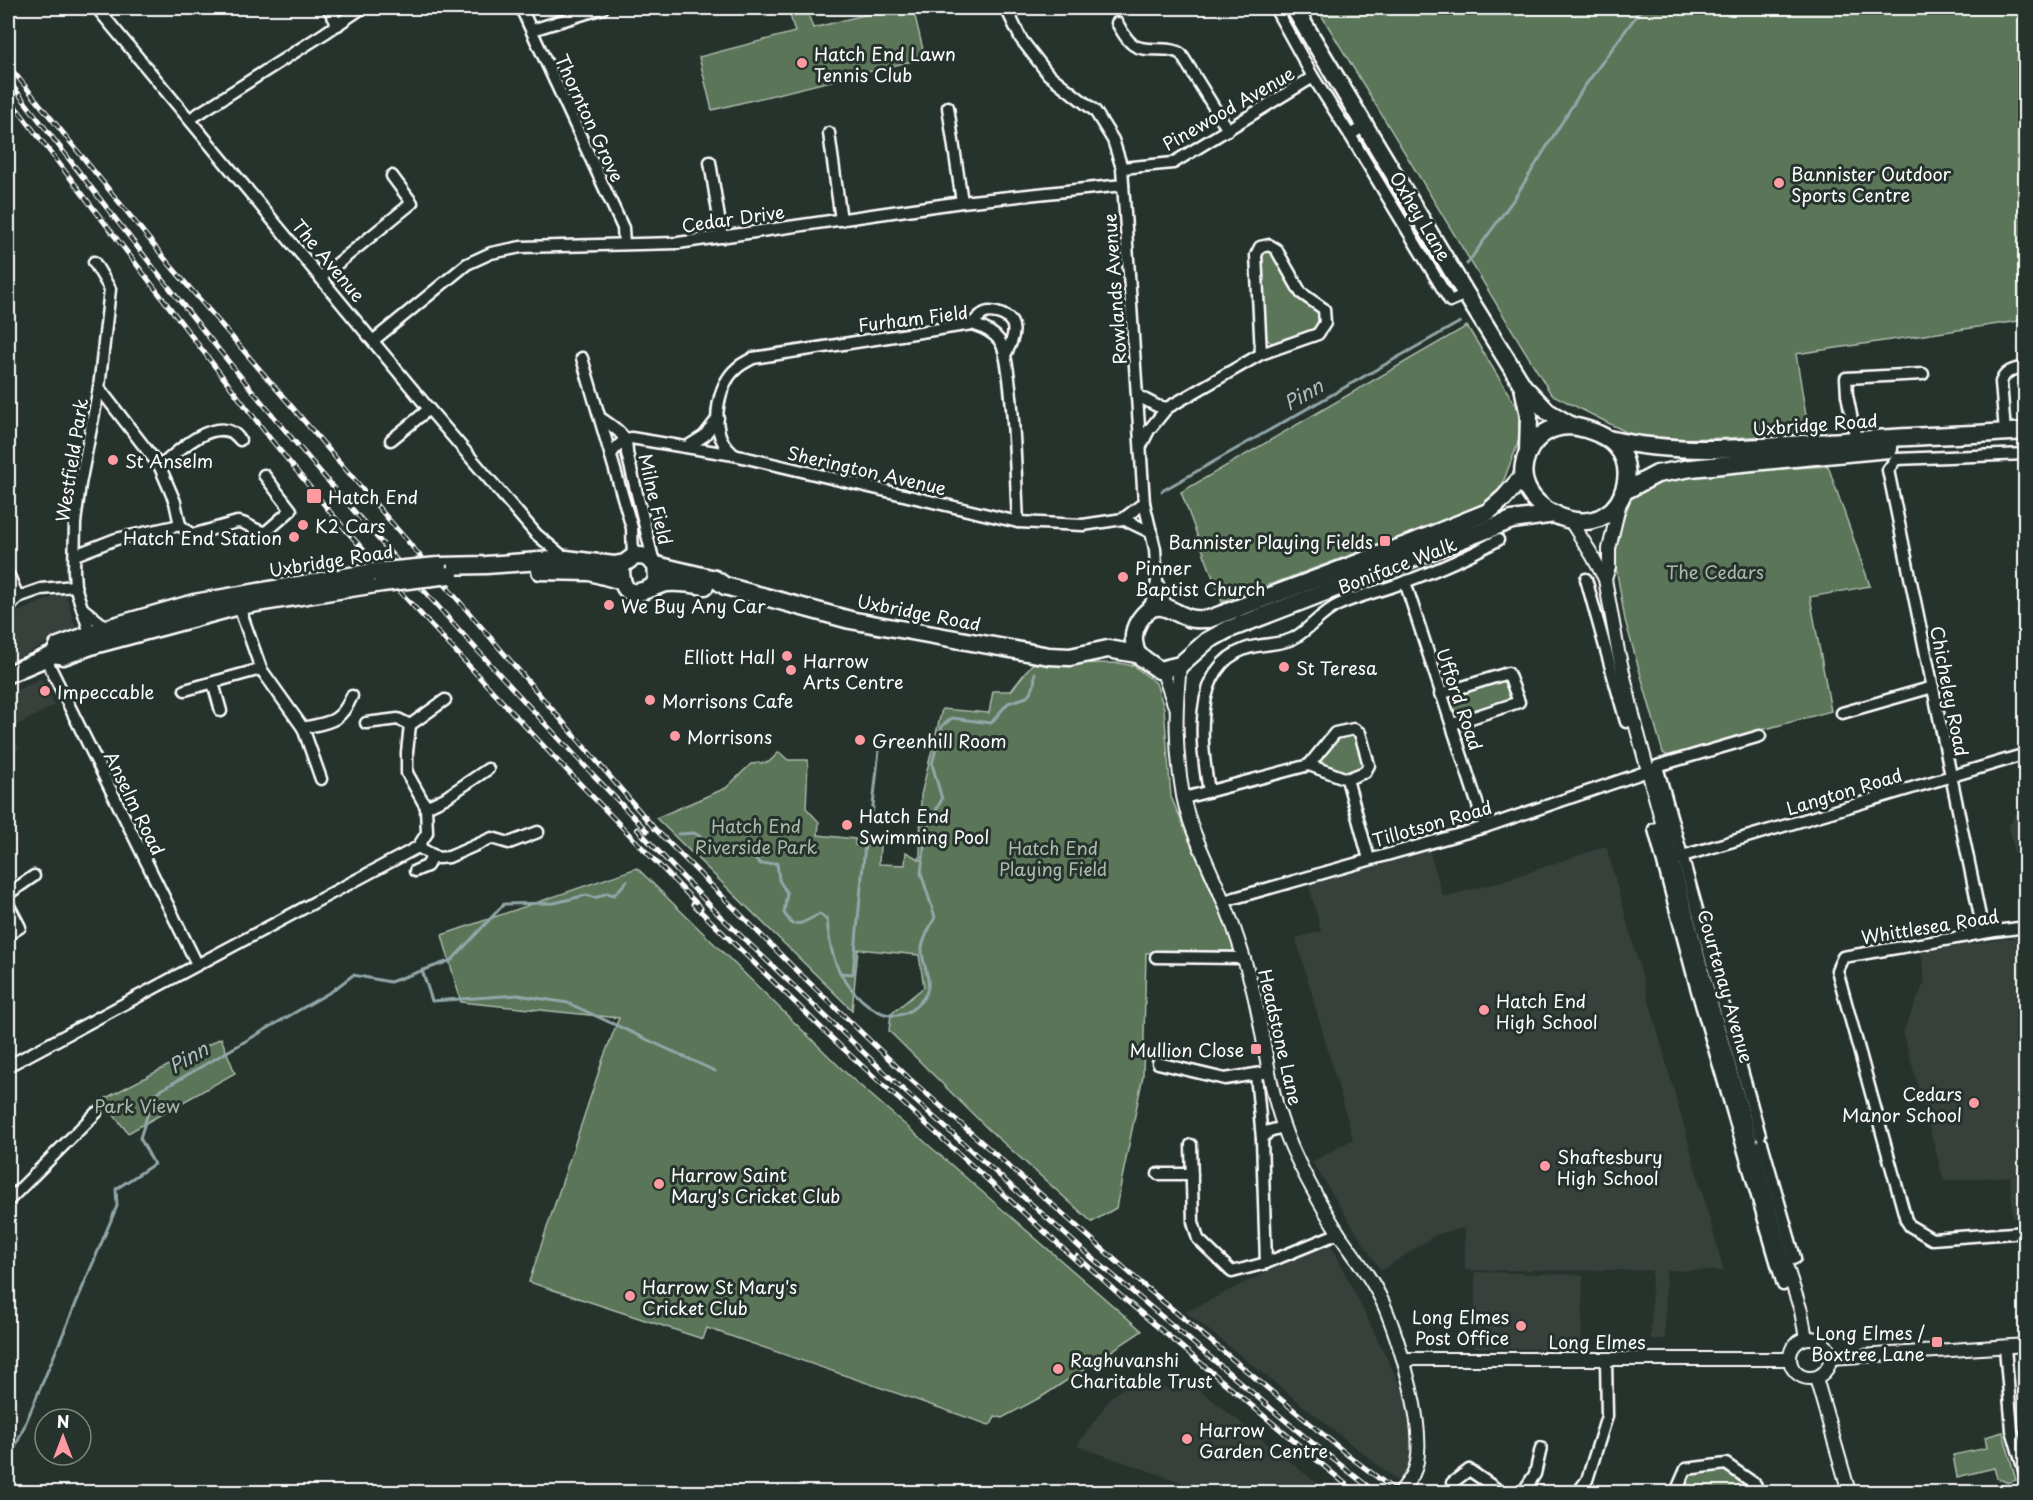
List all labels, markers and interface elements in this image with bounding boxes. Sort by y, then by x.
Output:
place label: Hatch End Lawn Tennis Club [814,40,956,88]
street label: Thornton Grove [549,50,631,186]
marker: Hatch End Lawn Tennis Club [795,56,809,70]
street label: Pinewood Avenue [1157,59,1299,157]
place label: Bannister Outdoor Sports Centre [1791,160,1952,208]
street label: Oxhey Lane [1384,166,1458,266]
marker: Bannister Outdoor Sports Centre [1772,176,1786,190]
street label: Cedar Drive [680,197,786,239]
street label: The Avenue [286,213,372,308]
street label: Rowlands Avenue [1095,213,1133,365]
street label: Furham Field [857,298,969,338]
water label: Pinn [1277,370,1329,417]
street label: Westfield Park [48,396,94,524]
street label: Uxbridge Road [1751,406,1879,442]
street label: Sherington Avenue [785,439,949,501]
place label: St Anselm [125,447,213,474]
street label: Milne Field [632,451,680,547]
marker: St Anselm [106,453,120,467]
place label: Hatch End [328,483,418,510]
marker: Hatch End [305,487,323,505]
place label: K2 Cars [315,512,386,539]
marker: K2 Cars [296,518,310,532]
place label: Hatch End Station [123,524,282,551]
place label: Bannister Playing Fields [1168,528,1373,555]
marker: Hatch End Station [287,530,301,544]
street label: Boniface Walk [1334,530,1460,600]
marker: Bannister Playing Fields [1378,534,1392,548]
street label: Uxbridge Road [267,537,395,583]
place label: Pinner Baptist Church [1135,554,1265,602]
park label: The Cedars [1666,558,1764,585]
marker: Pinner Baptist Church [1116,570,1130,584]
street label: Uxbridge Road [855,587,983,637]
place label: We Buy Any Car [621,592,766,619]
marker: We Buy Any Car [602,598,616,612]
street label: Chicheley Road [1924,623,1976,759]
place label: Elliott Hall [683,643,775,670]
street label: Ufford Road [1430,644,1490,754]
place label: Harrow Arts Centre [803,647,904,695]
marker: Elliott Hall [780,649,794,663]
place label: St Teresa [1296,654,1378,681]
marker: St Teresa [1277,660,1291,674]
marker: Harrow Arts Centre [784,663,798,677]
place label: Impeccable [57,678,155,705]
marker: Impeccable [38,684,52,698]
place label: Morrisons Cafe [662,687,793,714]
marker: Morrisons Cafe [643,693,657,707]
place label: Morrisons [687,723,772,750]
place label: Greenhill Room [872,727,1007,754]
marker: Morrisons [668,729,682,743]
marker: Greenhill Room [853,733,867,747]
street label: Anselm Road [98,746,172,860]
street label: Langton Road [1783,761,1905,821]
street label: Tillotson Road [1369,793,1495,853]
place label: Hatch End Swimming Pool [859,802,989,850]
park label: Hatch End Riverside Park [695,812,817,860]
marker: Hatch End Swimming Pool [840,818,854,832]
park label: Hatch End Playing Field [999,834,1107,882]
street label: Whittlesea Road [1859,902,2001,950]
street label: Courtenay Avenue [1691,906,1761,1066]
street label: Headstone Lane [1252,966,1310,1108]
place label: Hatch End High School [1496,987,1598,1035]
marker: Hatch End High School [1477,1003,1491,1017]
water label: Pinn [162,1033,214,1080]
place label: Mullion Close [1129,1036,1244,1063]
marker: Mullion Close [1249,1042,1263,1056]
place label: Cedars Manor School [1842,1080,1962,1128]
park label: Park View [94,1092,180,1119]
marker: Cedars Manor School [1967,1096,1981,1110]
place label: Shaftesbury High School [1557,1143,1662,1191]
marker: Shaftesbury High School [1538,1159,1552,1173]
place label: Harrow Saint Mary's Cricket Club [671,1161,840,1209]
marker: Harrow Saint Mary's Cricket Club [652,1177,666,1191]
place label: Harrow St Mary's Cricket Club [642,1273,797,1321]
marker: Harrow St Mary's Cricket Club [623,1289,637,1303]
place label: Long Elmes Post Office [1412,1303,1509,1351]
marker: Long Elmes Post Office [1514,1319,1528,1333]
place label: Long Elmes / Boxtree Lane [1811,1319,1926,1367]
street label: Long Elmes [1548,1328,1646,1355]
marker: Long Elmes / Boxtree Lane [1930,1335,1944,1349]
place label: Raghuvanshi Charitable Trust [1070,1346,1212,1394]
marker: Raghuvanshi Charitable Trust [1051,1362,1065,1376]
north arrow [33,1407,93,1467]
text: N [57,1409,69,1433]
place label: Harrow Garden Centre [1199,1416,1328,1464]
marker: Harrow Garden Centre [1180,1432,1194,1446]

